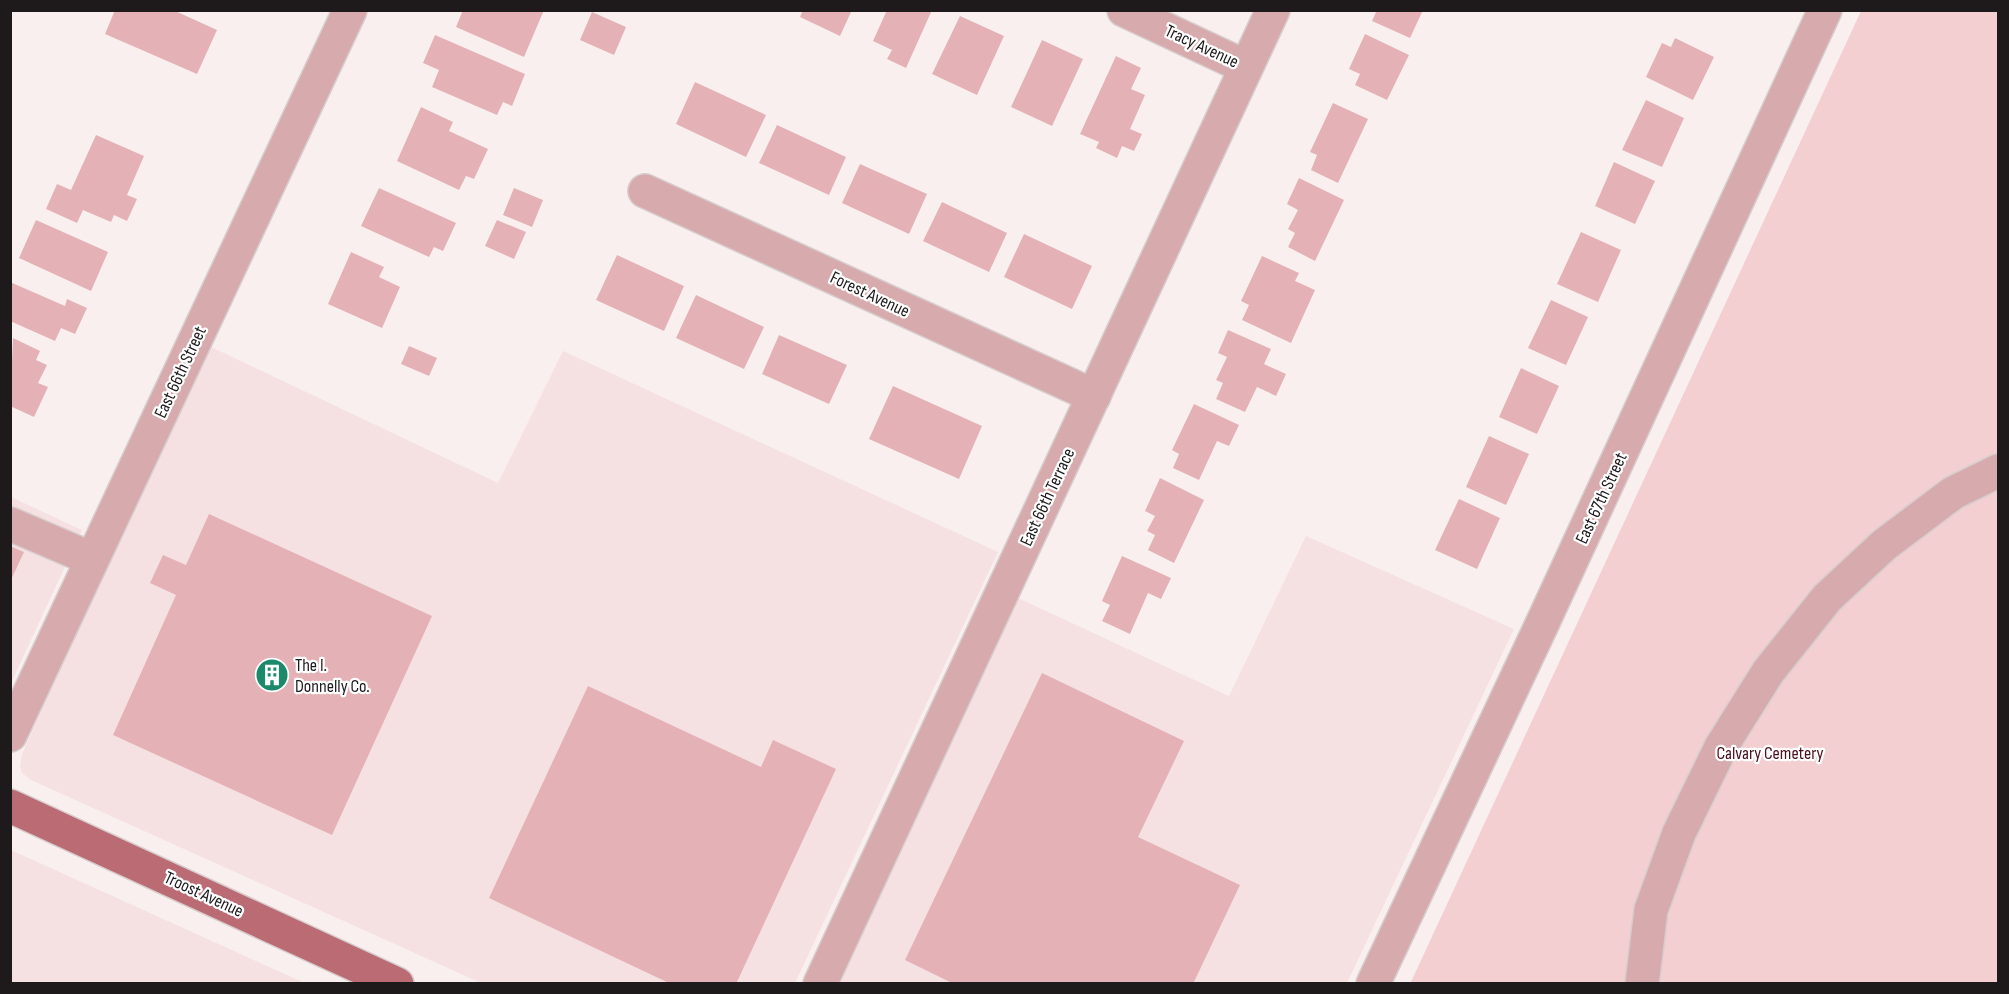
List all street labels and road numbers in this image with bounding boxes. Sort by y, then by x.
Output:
street label: Tracy Avenue [1162,20,1242,73]
street label: Forest Avenue [827,267,913,322]
street label: East 66th Street [150,323,211,421]
street label: East 66th Terrace [1016,445,1079,549]
street label: East 67th Street [1571,449,1632,547]
street label: Troost Avenue [161,867,247,922]

